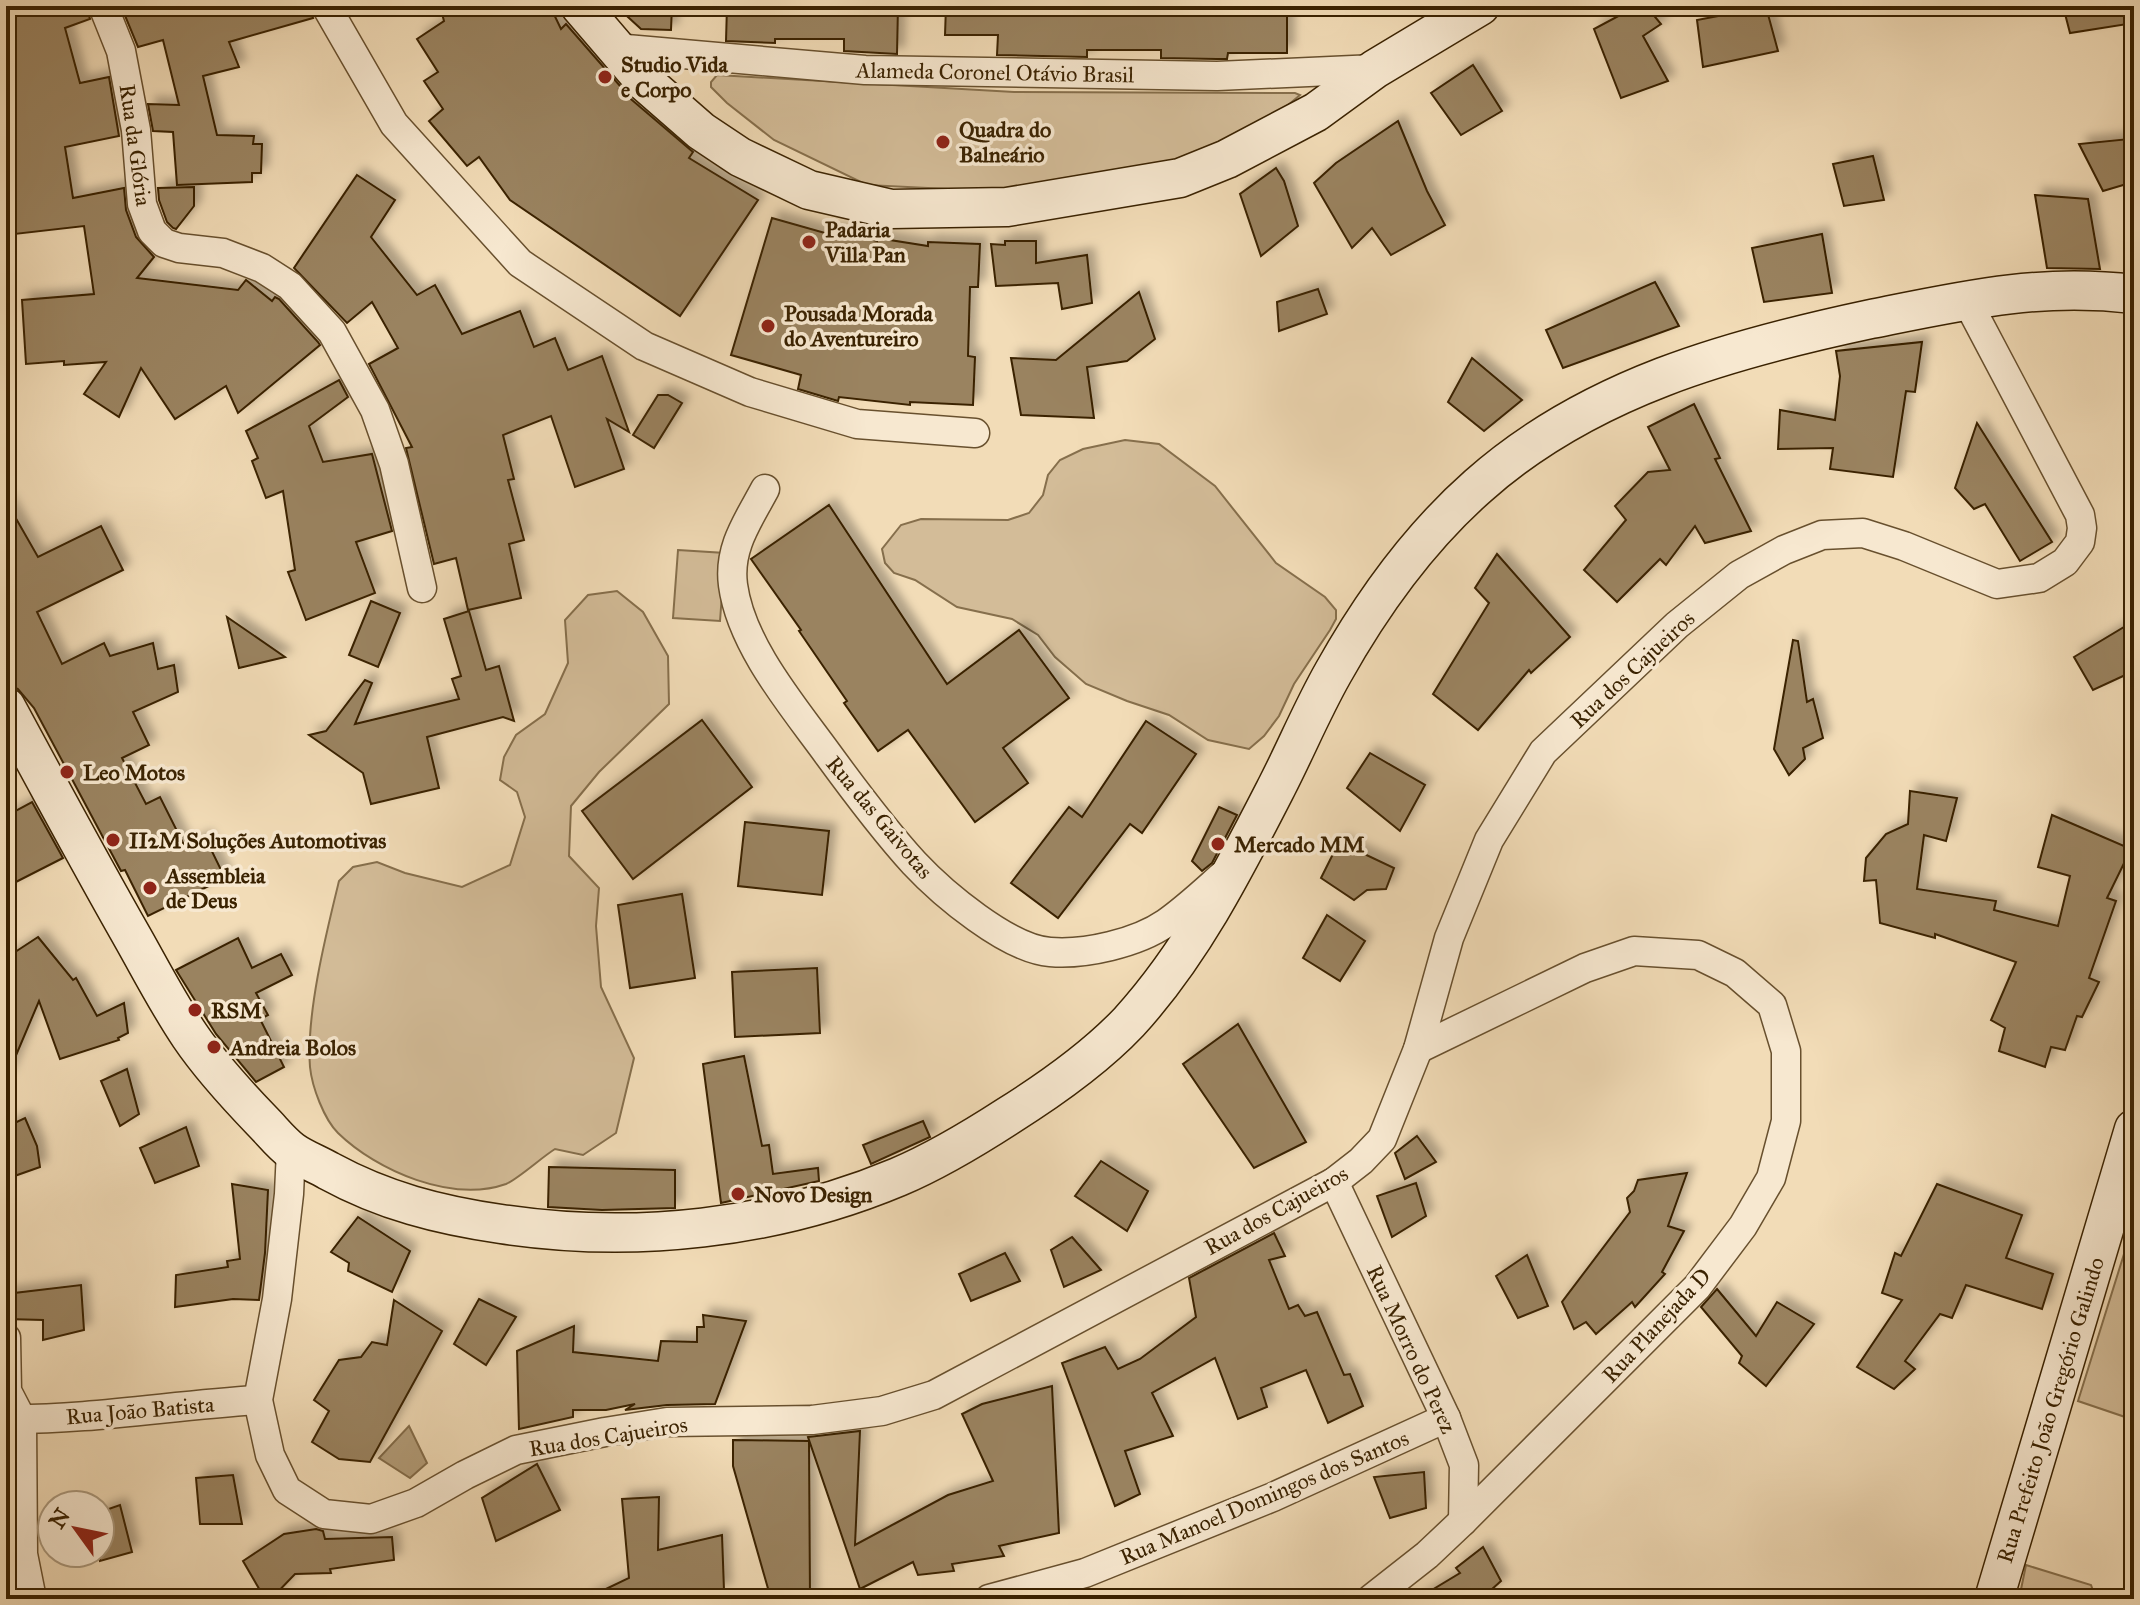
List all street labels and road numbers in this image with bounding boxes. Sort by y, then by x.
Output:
street label: Alameda Coronel Otávio Brasil [855,57,1134,88]
street label: Rua da Glória [114,82,158,208]
street label: Rua dos Cajueiros [1565,605,1700,734]
street label: Rua das Gaivotas [820,750,939,884]
street label: Rua dos Cajueiros [1200,1160,1353,1261]
street label: Rua Prefeito João Gregório Galindo [1991,1254,2110,1566]
street label: Rua Morro do Perez [1361,1261,1462,1438]
street label: Rua Planejada D [1596,1262,1716,1388]
street label: Rua João Batista [65,1391,216,1430]
street label: Rua dos Cajueiros [527,1411,689,1462]
street label: Rua Manoel Domingos dos Santos [1116,1424,1413,1571]

